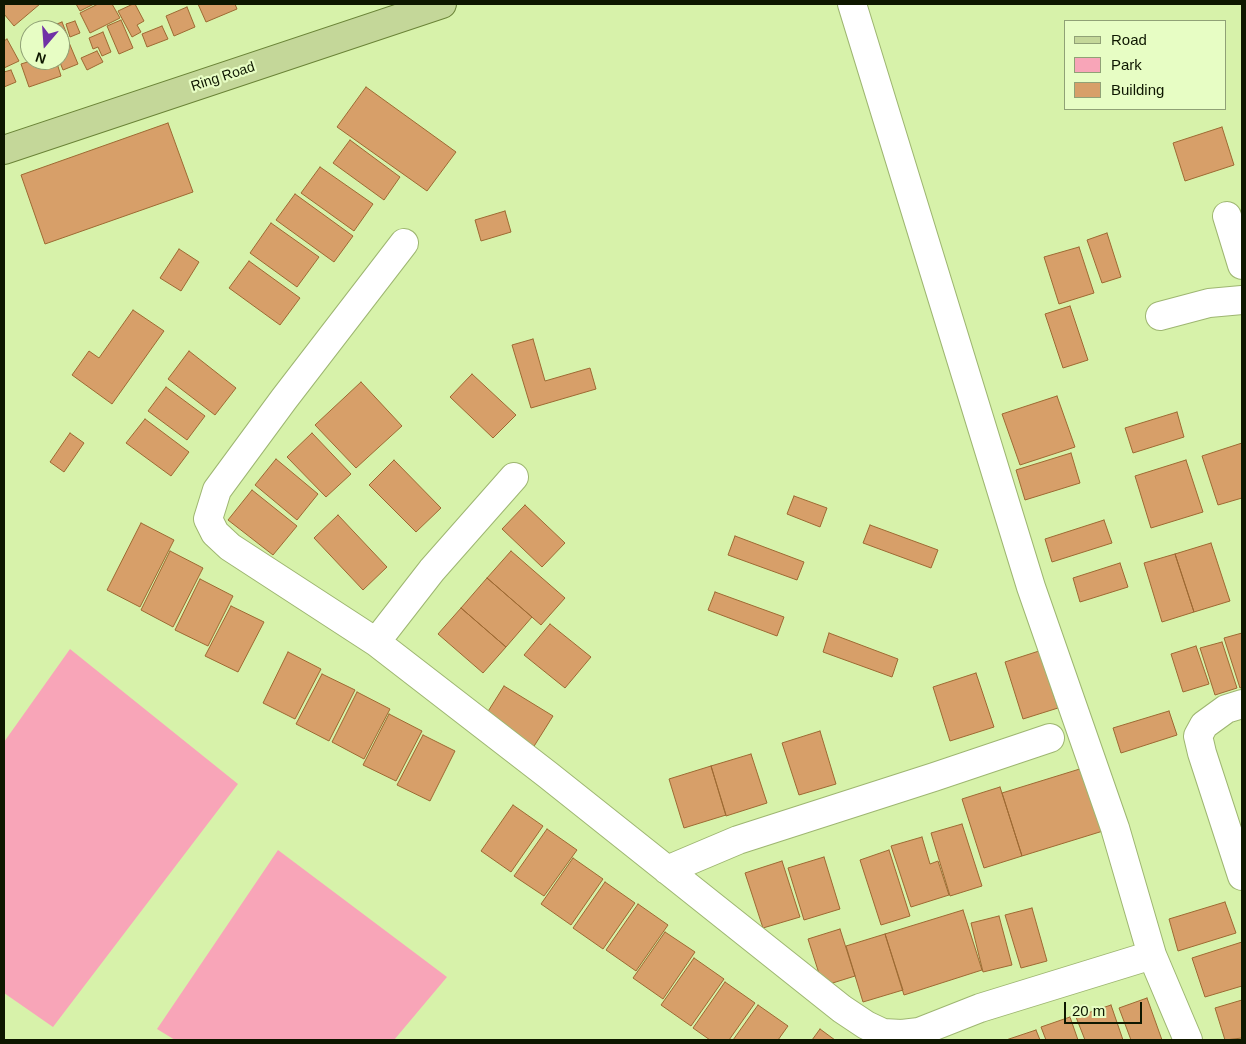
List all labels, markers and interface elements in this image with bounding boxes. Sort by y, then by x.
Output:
north arrow [20,20,70,70]
legend [1064,20,1226,110]
text: Road [1111,31,1147,48]
text: N [33,49,48,67]
text: Park [1111,56,1142,73]
street label: Ring Road [189,59,257,95]
text: Building [1111,81,1164,98]
scale bar [1066,992,1144,1024]
text: 20 m [1072,1002,1105,1019]

